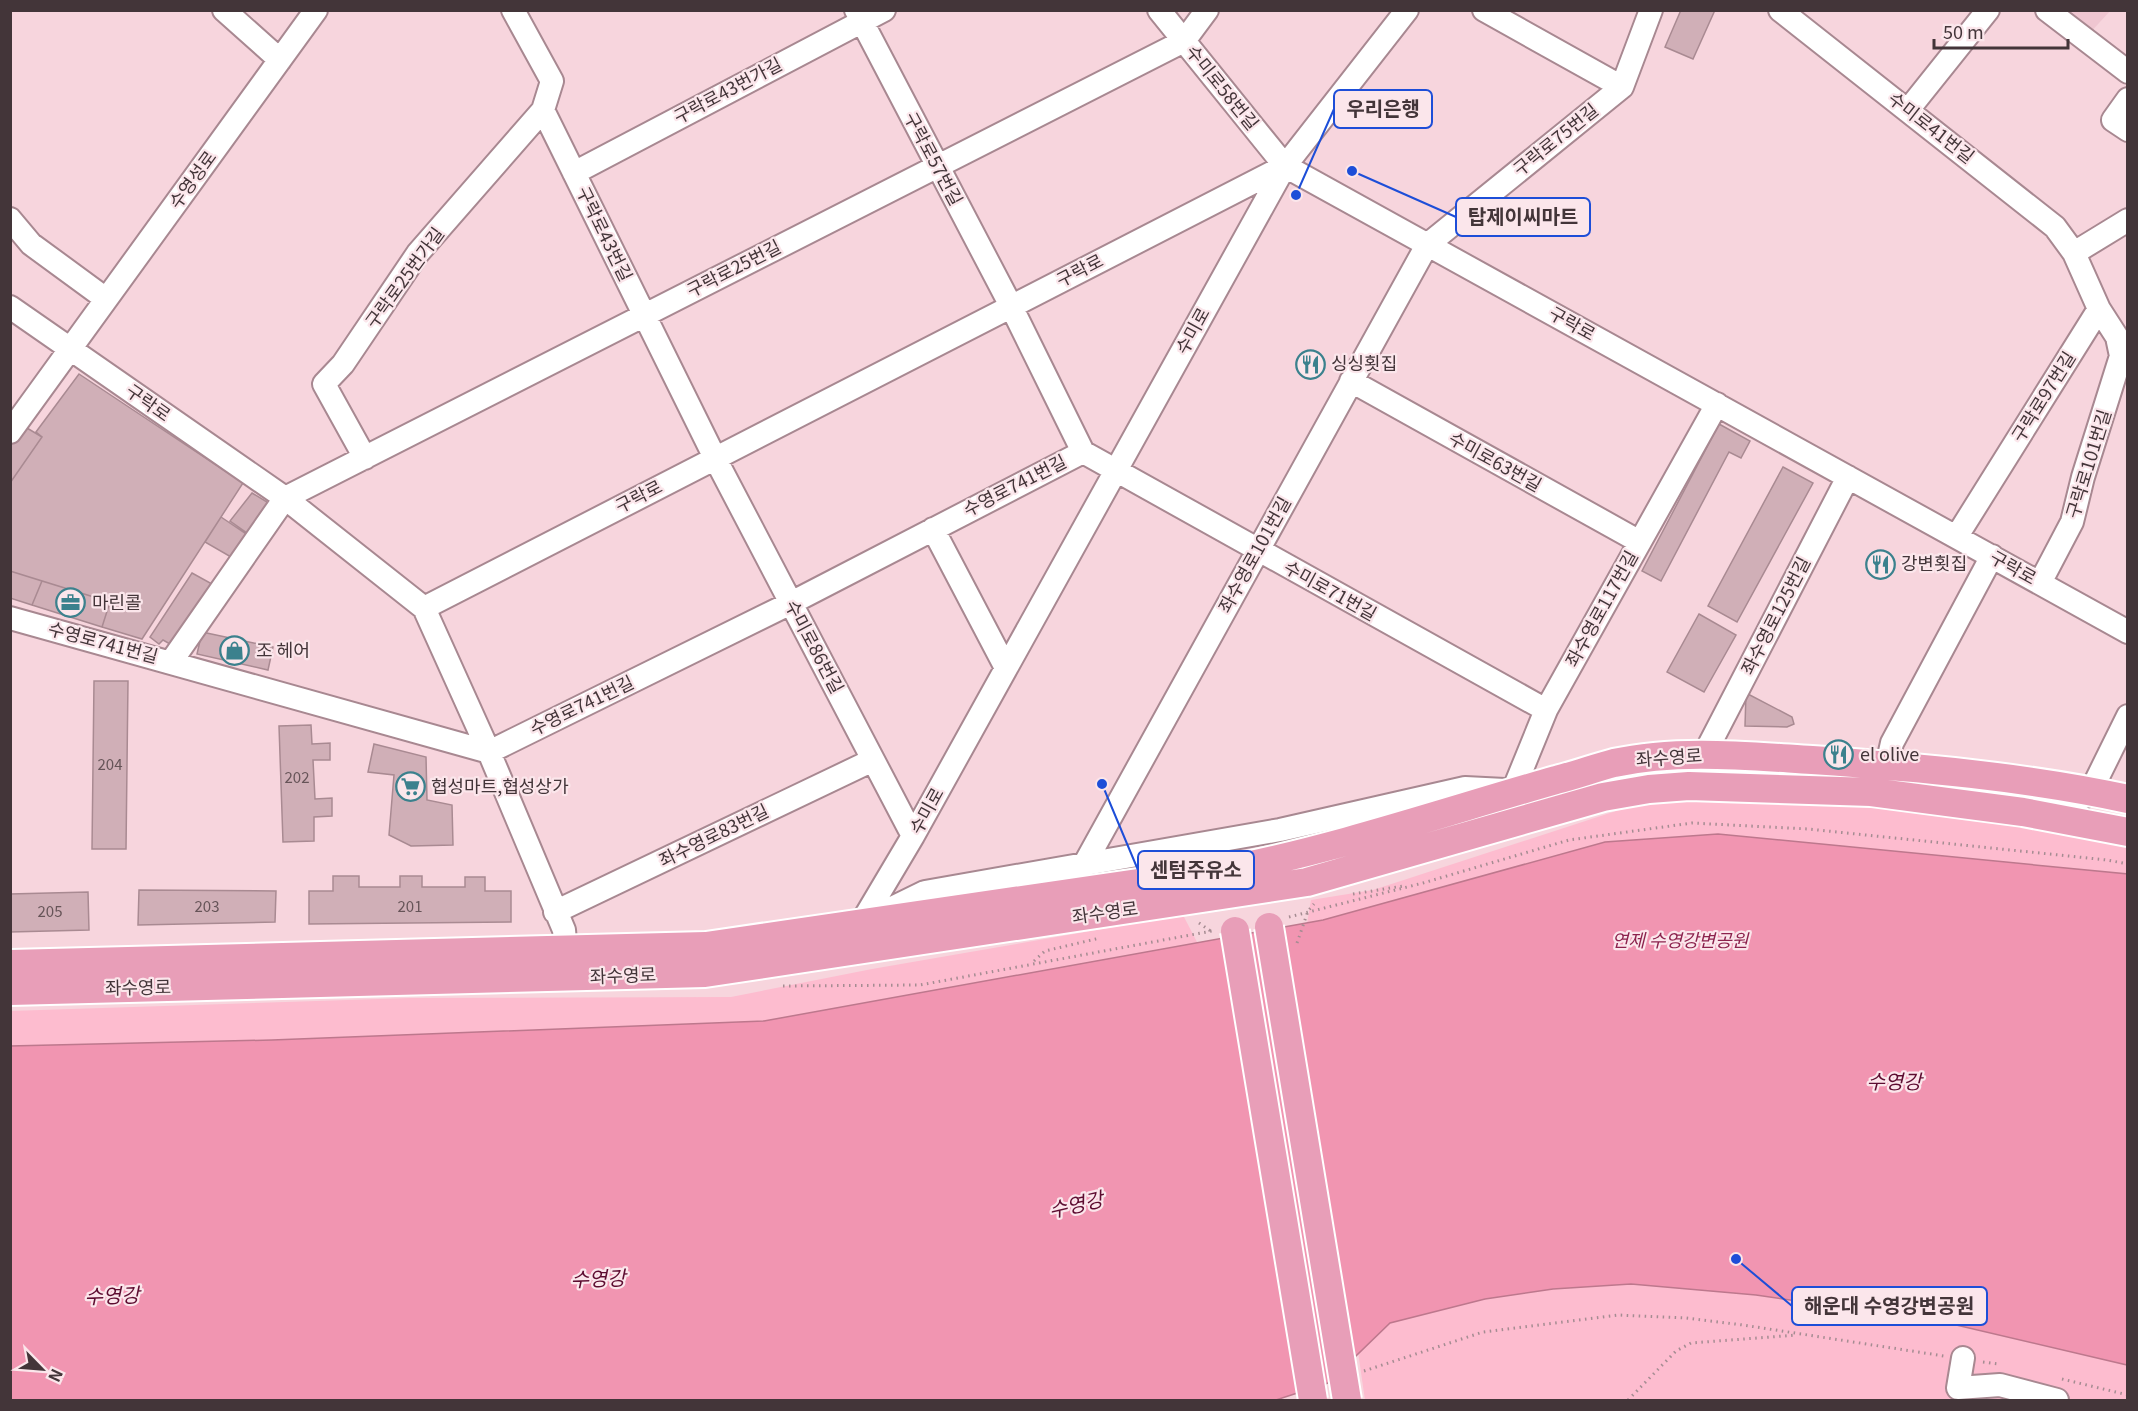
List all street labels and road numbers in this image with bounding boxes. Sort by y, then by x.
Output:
street label: 수미로58번길 [1181,39,1266,135]
street label: 구락로43번가길 [668,50,786,129]
street label: 수미로41번길 [1884,85,1981,168]
street label: 구락로75번길 [1507,96,1603,181]
street label: 구락로57번길 [899,107,970,210]
street label: 수영성로 [161,144,221,213]
street label: 구락로43번길 [572,181,640,285]
street label: 구락로25번가길 [358,221,449,333]
street label: 구락로25번길 [681,232,785,302]
street label: 구락로 [1051,246,1107,292]
street label: 구락로 [1545,299,1601,346]
street label: 수미로 [1168,302,1215,358]
street label: 구락로97번길 [2004,345,2081,446]
street label: 구락로 [121,376,177,426]
street label: 구락로101번길 [2058,406,2116,521]
street label: 수미로63번길 [1445,424,1547,497]
street label: 수영로741번길 [958,447,1070,521]
street label: 구락로 [610,472,666,518]
street label: 좌수영로101번길 [1211,491,1296,617]
street label: 구락로 [1986,543,2042,590]
street label: 좌수영로117번길 [1558,545,1643,671]
street label: 좌수영로125번길 [1733,552,1815,679]
street label: 수미로71번길 [1280,553,1382,626]
street label: 수미로86번길 [780,595,851,698]
street label: 수영로741번길 [46,614,161,668]
street label: 수영로741번길 [525,668,638,741]
street label: 좌수영로 [1635,741,1703,771]
street label: 수미로 [902,782,949,838]
street label: 좌수영로83번길 [654,796,772,872]
street label: 좌수영로 [1070,894,1139,929]
street label: 좌수영로 [589,960,656,988]
street label: 좌수영로 [105,972,171,1000]

